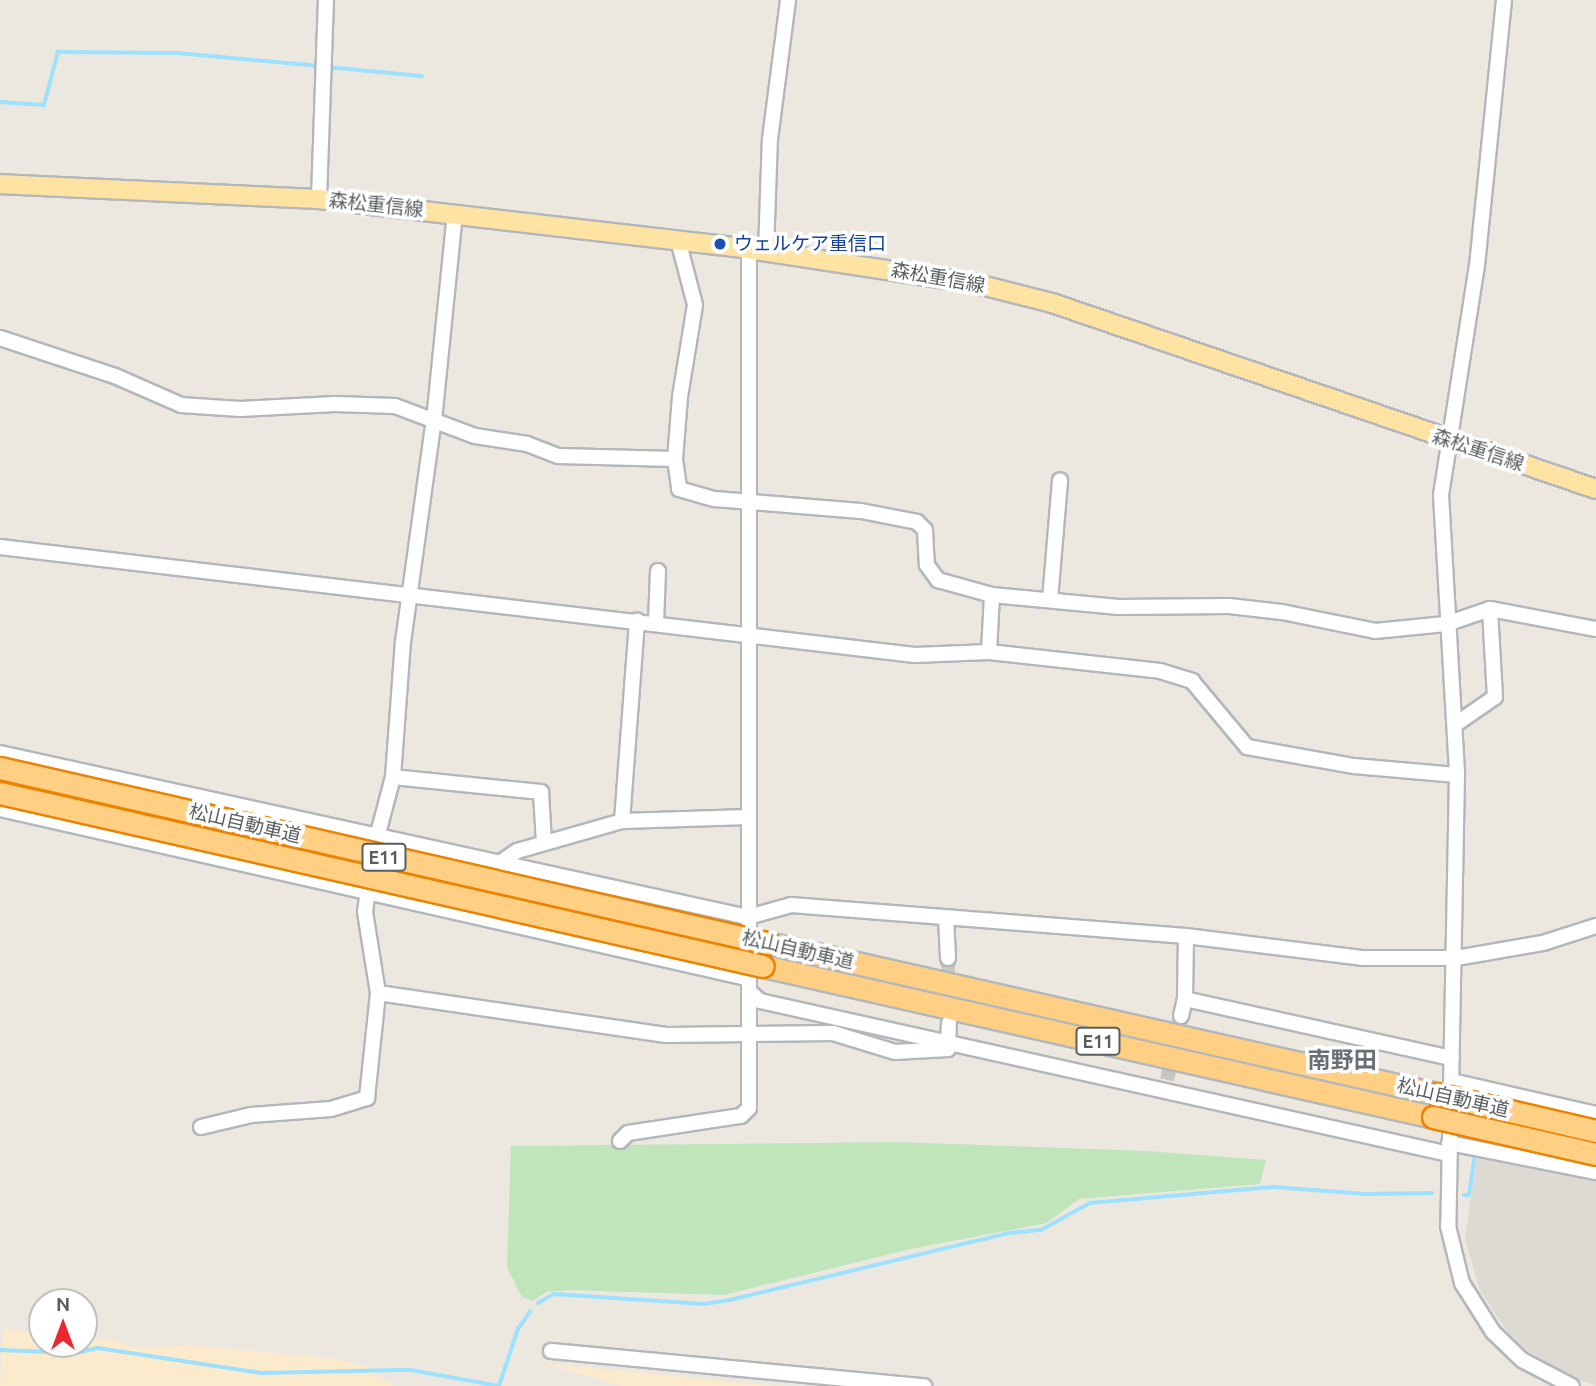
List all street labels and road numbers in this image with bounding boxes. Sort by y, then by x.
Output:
street label: 森松重信線 [328,189,424,221]
street label: 森松重信線 [889,259,987,297]
street label: 森松重信線 [1429,424,1527,476]
street label: 松山自動車道 [187,800,303,848]
road number: E11 [361,842,407,872]
street label: 松山自動車道 [740,926,856,974]
road number: E11 [1075,1026,1121,1056]
street label: 松山自動車道 [1395,1074,1511,1122]

